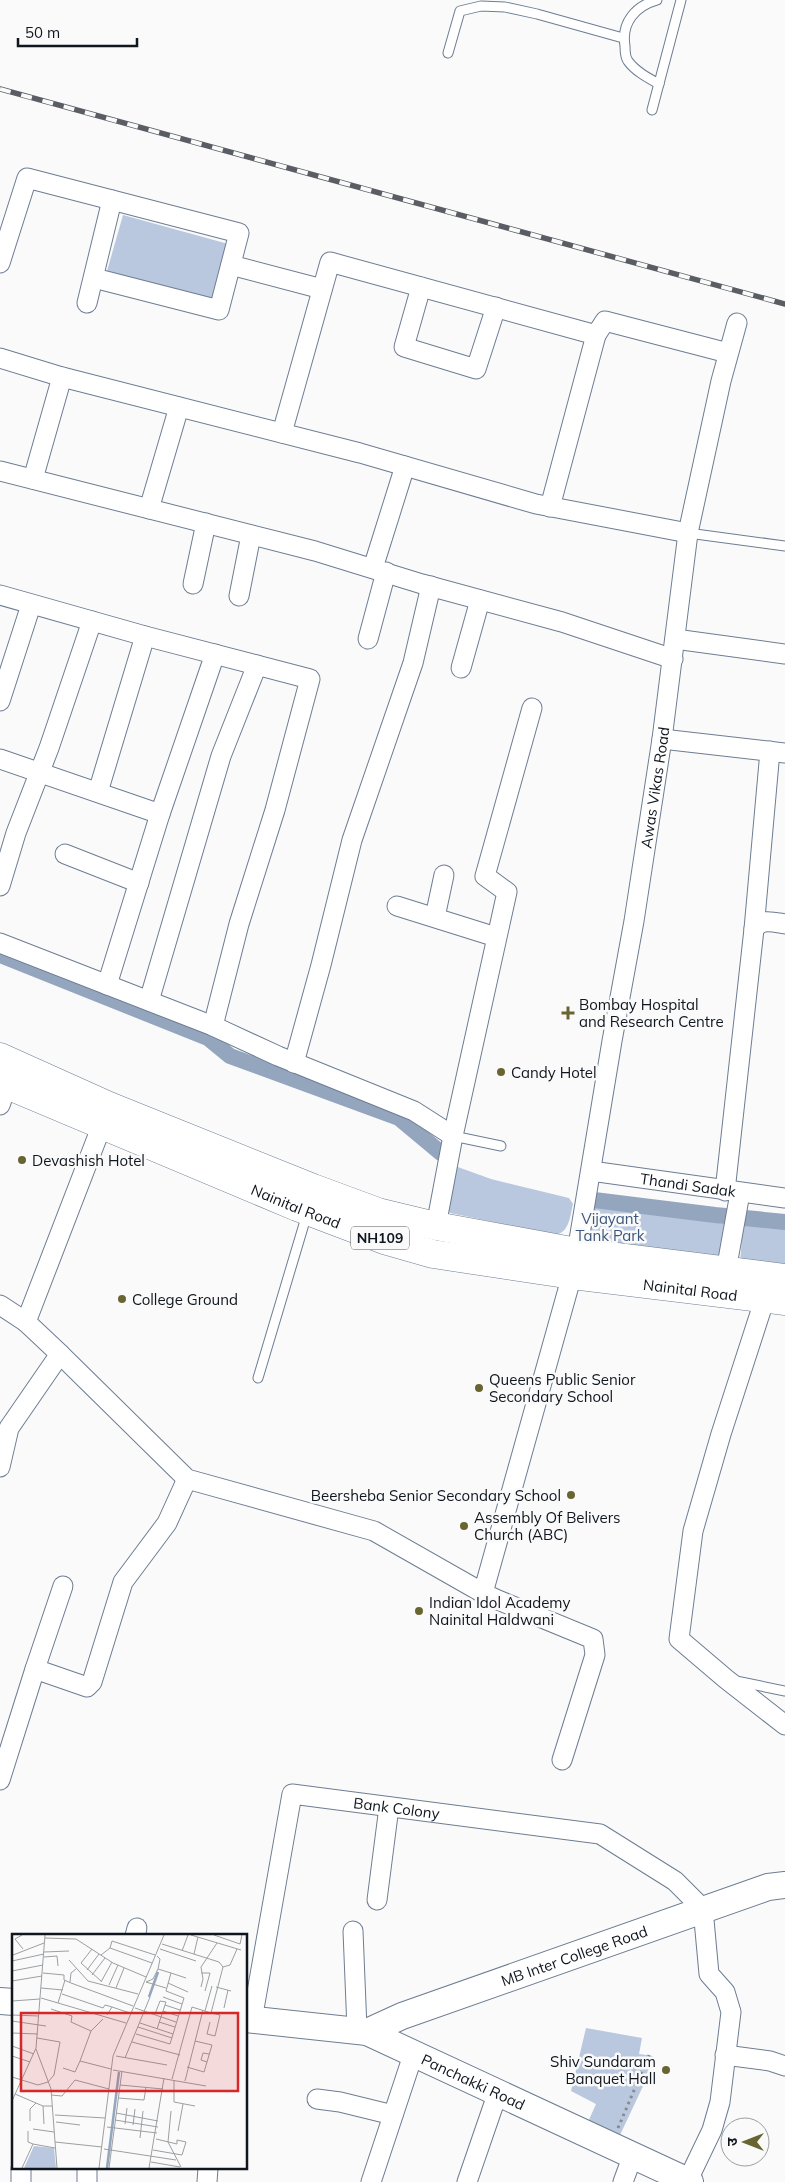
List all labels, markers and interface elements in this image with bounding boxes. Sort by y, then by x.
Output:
scale bar [18,15,136,47]
text: 50 m [25,23,60,42]
street label: Awas Vikas Road [636,726,673,850]
place label: Bombay Hospital and Research Centre [579,995,724,1031]
marker: Bombay Hospital and Research Centre [561,1006,575,1020]
place label: Candy Hotel [511,1063,597,1082]
marker: Candy Hotel [495,1066,507,1078]
place label: Devashish Hotel [32,1151,145,1170]
marker: Devashish Hotel [16,1154,28,1166]
street label: Thandi Sadak [639,1168,737,1201]
street label: Nainital Road [248,1179,344,1232]
park label: Vijayant Tank Park [576,1209,645,1245]
road number: NH109 [351,1226,409,1250]
street label: Nainital Road [642,1274,739,1305]
place label: College Ground [132,1290,238,1309]
marker: College Ground [116,1293,128,1305]
place label: Queens Public Senior Secondary School [489,1370,636,1406]
marker: Queens Public Senior Secondary School [473,1382,485,1394]
place label: Beersheba Senior Secondary School [311,1486,561,1505]
marker: Beersheba Senior Secondary School [565,1489,577,1501]
place label: Assembly Of Belivers Church (ABC) [474,1508,620,1544]
marker: Assembly Of Belivers Church (ABC) [458,1520,470,1532]
place label: Indian Idol Academy Nainital Haldwani [429,1593,570,1629]
marker: Indian Idol Academy Nainital Haldwani [413,1605,425,1617]
street label: Bank Colony [352,1793,441,1823]
street label: MB Inter College Road [498,1921,650,1990]
inset map [12,1934,248,2170]
street label: Panchakki Road [418,2049,528,2114]
place label: Shiv Sundaram Banquet Hall [550,2052,656,2088]
marker: Shiv Sundaram Banquet Hall [660,2064,672,2076]
north arrow [720,2117,770,2167]
text: उ [723,2137,741,2146]

